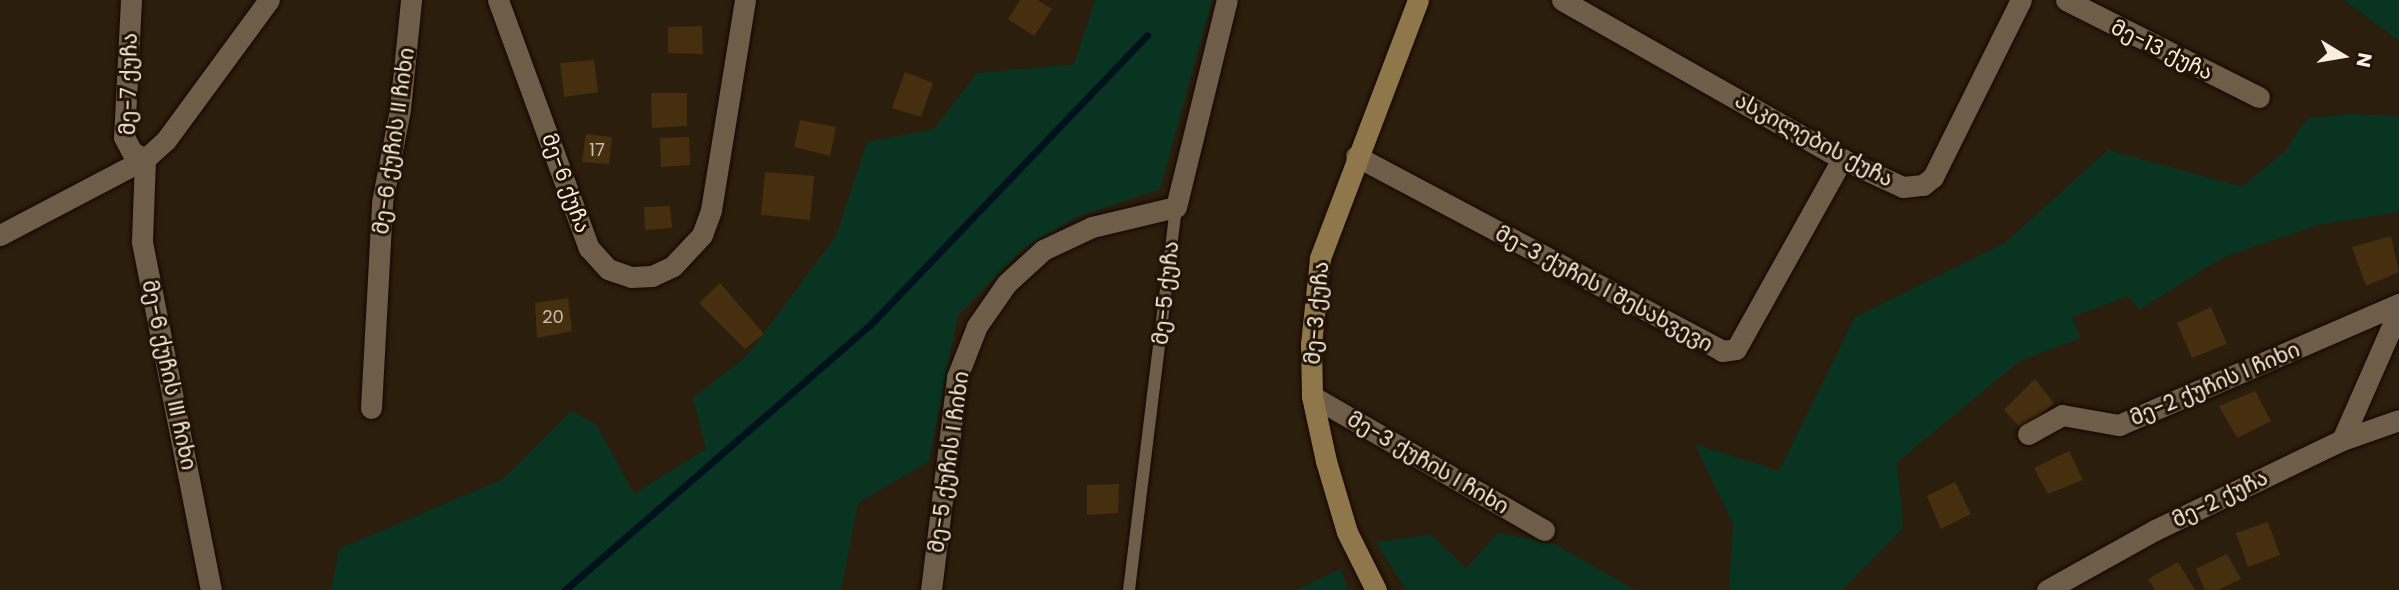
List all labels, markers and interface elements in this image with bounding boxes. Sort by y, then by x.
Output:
street label: მე-13 ქუჩა [2107,15,2217,85]
north arrow [2308,21,2378,91]
street label: მე-7 ქუჩა [116,33,142,135]
street label: მე-6 ქუჩის II ჩიხი [368,46,420,236]
text: N [2349,51,2379,70]
street label: ასკილების ქუჩა [1731,88,1897,192]
street label: მე-6 ქუჩა [536,130,596,236]
house number: 17 [589,139,605,161]
street label: მე-3 ქუჩის I შესახვევი [1491,221,1717,357]
street label: მე-5 ქუჩა [1148,240,1184,346]
street label: მე-3 ქუჩა [1300,260,1334,366]
street label: მე-6 ქუჩის III ჩიხი [137,278,201,472]
house number: 20 [542,306,564,328]
street label: მე-2 ქუჩის I ჩიხი [2126,337,2304,431]
street label: მე-5 ქუჩის I ჩიხი [924,370,974,554]
street label: მე-3 ქუჩის I ჩიხი [1343,407,1513,519]
street label: მე-2 ქუჩა [2168,465,2272,533]

